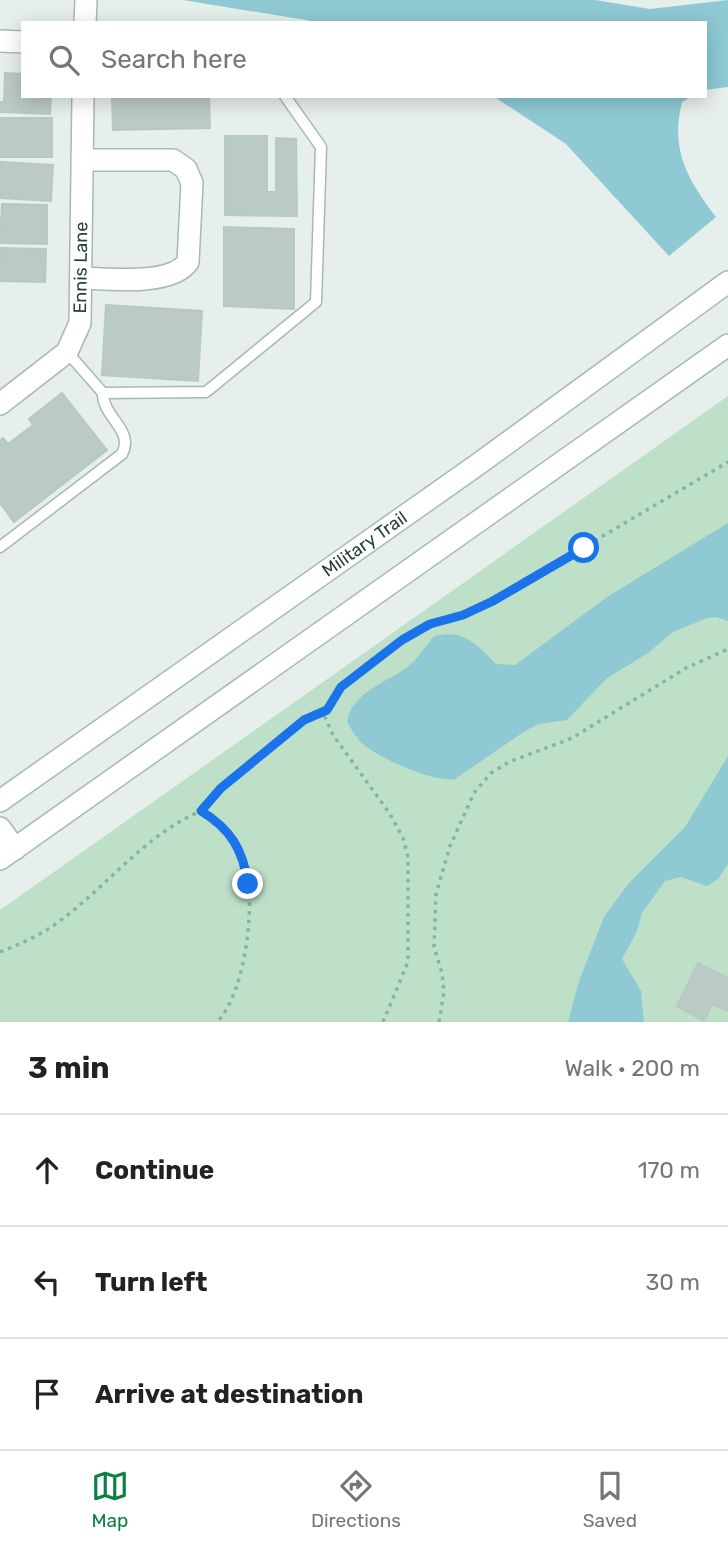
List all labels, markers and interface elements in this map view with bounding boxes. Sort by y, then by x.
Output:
search box [21,21,707,98]
icon: search [45,41,83,79]
text: Search here [101,44,247,75]
street label: Ennis Lane [69,222,92,314]
street label: Military Trail [318,507,411,582]
route start [568,532,599,563]
route end [232,868,263,899]
text: 3 min [28,1050,110,1086]
text: Walk · 200 m [565,1054,700,1082]
icon: ahead [28,1151,66,1189]
text: Continue [95,1155,214,1186]
text: 170 m [638,1156,700,1184]
icon: left [28,1263,66,1301]
text: Turn left [95,1267,207,1298]
text: 30 m [645,1268,700,1296]
icon: arrive [28,1375,66,1413]
text: Arrive at destination [95,1379,363,1410]
tab: Map [91,1467,129,1532]
tab: Directions [311,1467,401,1532]
tab: Saved [583,1467,637,1532]

